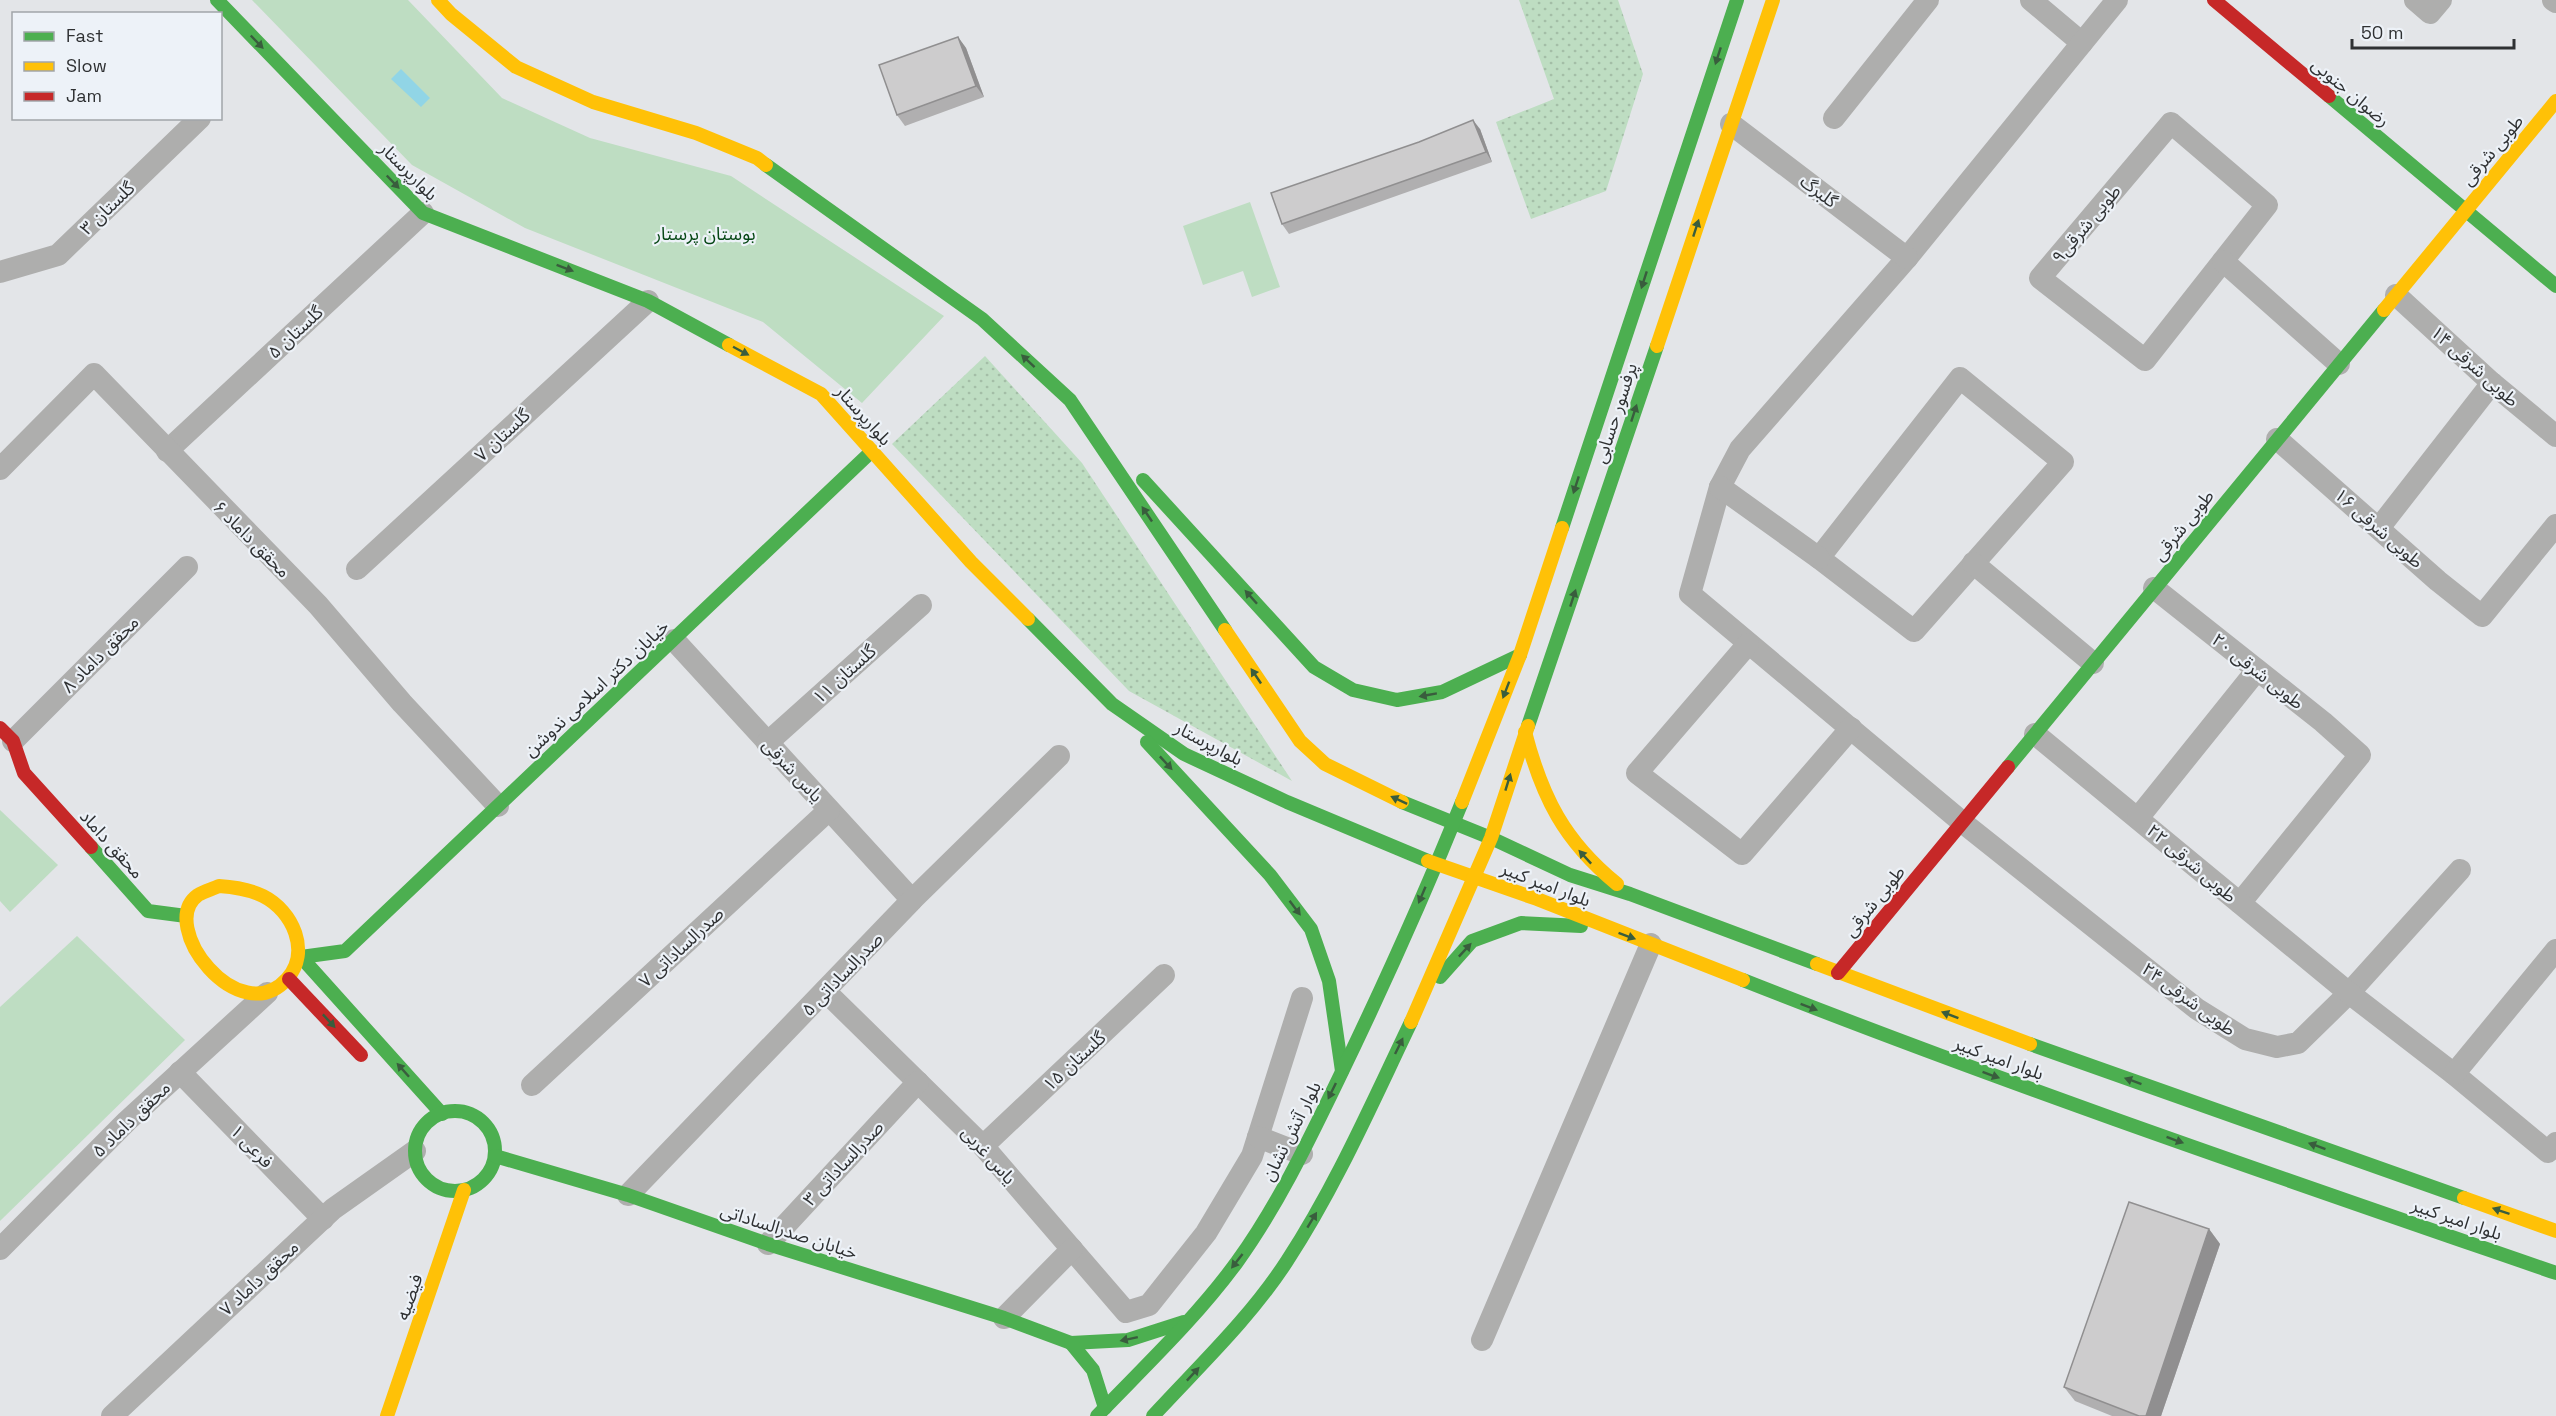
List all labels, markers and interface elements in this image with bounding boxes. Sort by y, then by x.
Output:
legend [12,12,222,120]
scale bar [2352,12,2514,50]
text: 50 m [2361,21,2403,44]
text: Fast [66,24,103,47]
one-way arrow [250,35,264,49]
one-way arrow [1713,47,1723,65]
street label: رضوان جنوبی [2307,53,2395,131]
text: Slow [66,54,107,77]
text: Jam [66,84,102,107]
street label: طوبی شرقی [2456,110,2528,190]
street label: بلوارپرستار [374,136,443,205]
street label: گلبرگ [1796,169,1843,213]
one-way arrow [386,175,400,190]
street label: گلستان ۳ [75,176,140,240]
street label: طوبی شرقی۹ [2046,180,2126,268]
one-way arrow [1692,219,1701,237]
park label: بوستان پرستار [654,222,756,245]
one-way arrow [556,263,574,273]
one-way arrow [1639,271,1648,289]
street label: گلستان ۵ [263,300,328,363]
street label: طوبی شرقی ۱۴ [2426,320,2524,412]
one-way arrow [733,346,750,356]
one-way arrow [1020,354,1035,368]
street label: پرفسور حسابی [1588,360,1642,466]
street label: بلوارپرستار [830,379,897,450]
street label: گلستان ۷ [470,403,535,466]
one-way arrow [1630,404,1640,422]
one-way arrow [1570,477,1580,495]
street label: طوبی شرقی ۱۶ [2330,483,2428,573]
street label: طوبی شرقی [2147,485,2219,565]
street label: محقق داماد ۶ [208,495,296,583]
one-way arrow [1142,506,1153,522]
one-way arrow [1568,589,1578,607]
one-way arrow [1244,590,1258,605]
street label: محقق داماد ۸ [56,610,144,698]
street label: خيابان دکتر اسلامی ندوشن [519,615,673,761]
street label: طوبی شرقی ۲۰ [2207,628,2309,714]
street label: گلستان ۱۱ [807,639,881,709]
one-way arrow [1250,668,1262,684]
one-way arrow [1501,681,1511,699]
one-way arrow [1419,691,1438,700]
street label: بلوارپرستار [1170,715,1247,771]
street label: یاس شرقی [758,733,828,807]
one-way arrow [1159,755,1173,770]
one-way arrow [1504,773,1513,791]
one-way arrow [1389,795,1407,805]
street label: محقق داماد [75,805,149,883]
street label: طوبی شرقی ۲۲ [2142,819,2242,907]
one-way arrow [1578,849,1592,864]
street label: بلوار امیر کبیر [1497,856,1594,912]
street label: طوبی شرقی [1838,861,1910,941]
one-way arrow [1417,886,1427,904]
one-way arrow [1289,901,1301,916]
street label: صدرالساداتی ۷ [634,902,728,992]
street label: صدرالساداتی ۵ [796,927,888,1021]
one-way arrow [1618,931,1636,941]
one-way arrow [1457,943,1471,957]
street label: طوبی شرقی ۲۴ [2137,957,2241,1041]
one-way arrow [1800,1002,1818,1012]
one-way arrow [1941,1010,1959,1019]
one-way arrow [322,1014,336,1028]
street label: گلستان ۱۵ [1038,1026,1111,1096]
street label: بلوار امیر کبیر [1950,1031,2047,1085]
one-way arrow [1395,1037,1404,1054]
one-way arrow [397,1063,410,1078]
one-way arrow [1983,1070,2001,1080]
one-way arrow [2124,1075,2142,1085]
street label: محقق داماد ۵ [87,1076,175,1162]
street label: بلوار آتش نشان [1256,1077,1326,1185]
one-way arrow [1327,1083,1337,1100]
street label: صدرالساداتی ۳ [798,1116,888,1210]
street label: فرعی ۱ [226,1119,278,1173]
street label: یاس غربی [957,1121,1021,1189]
one-way arrow [2166,1136,2184,1146]
one-way arrow [2308,1141,2326,1151]
street label: بلوار امیر کبیر [2408,1193,2505,1245]
street label: خیابان صدرالساداتی [718,1198,860,1264]
one-way arrow [2492,1206,2510,1216]
one-way arrow [1307,1212,1318,1228]
street label: محقق داماد ۷ [215,1235,303,1321]
one-way arrow [1231,1253,1243,1268]
street label: فیضیه [390,1271,428,1323]
one-way arrow [1120,1335,1139,1344]
one-way arrow [1186,1366,1200,1381]

